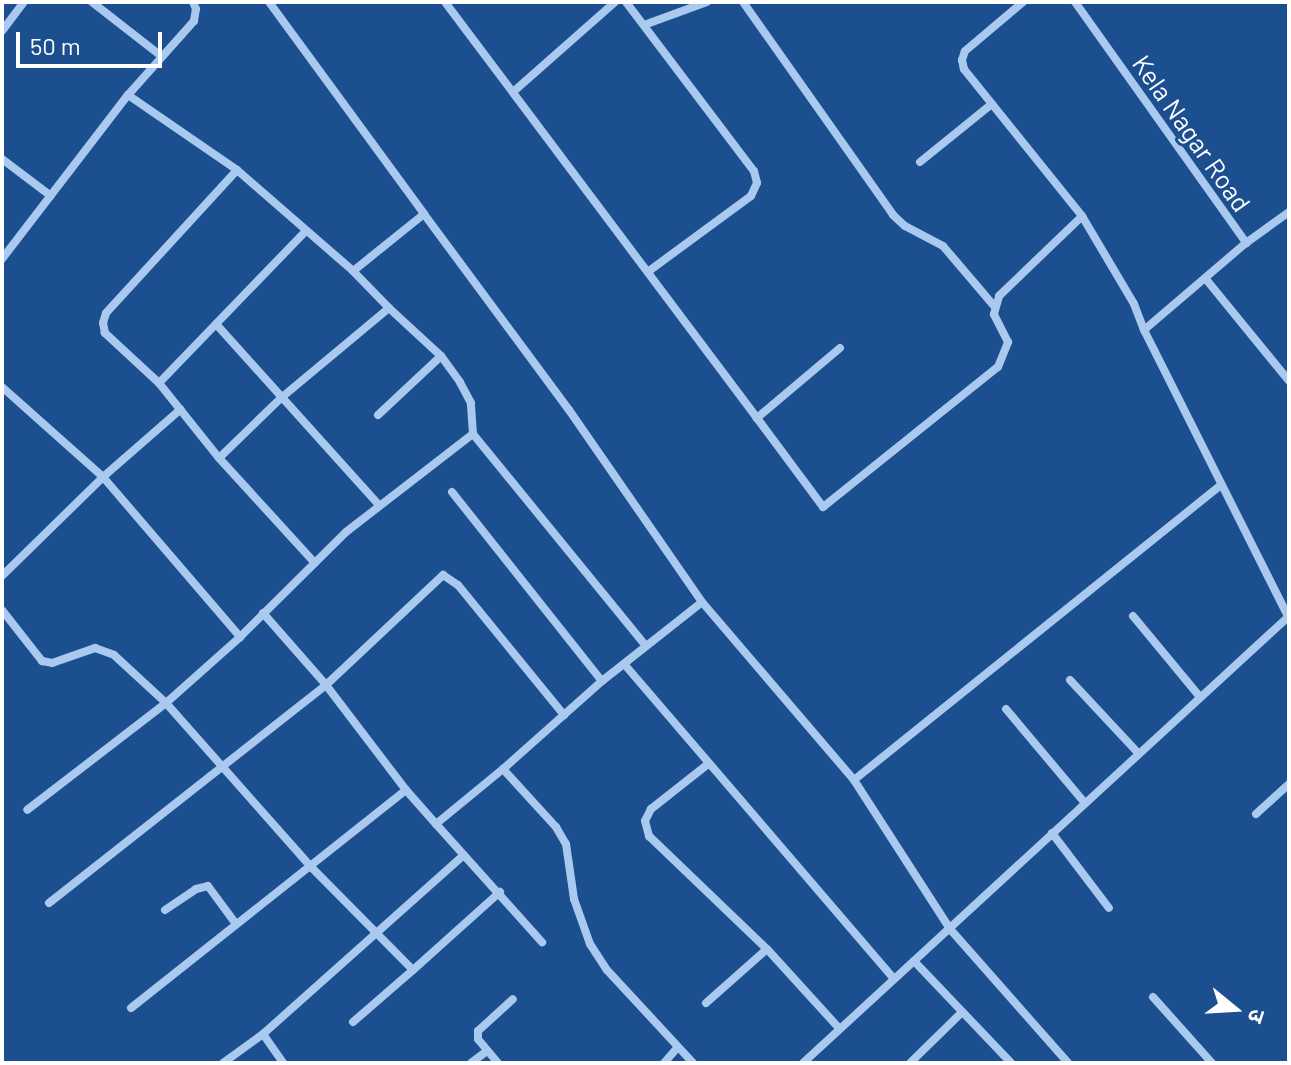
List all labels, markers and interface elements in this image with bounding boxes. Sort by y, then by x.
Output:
scale bar [20,16,166,66]
text: 50 m [30,31,81,60]
street label: Kela Nagar Road [1126,49,1258,217]
north arrow [1195,969,1275,1049]
text: उ [1243,1006,1272,1027]

